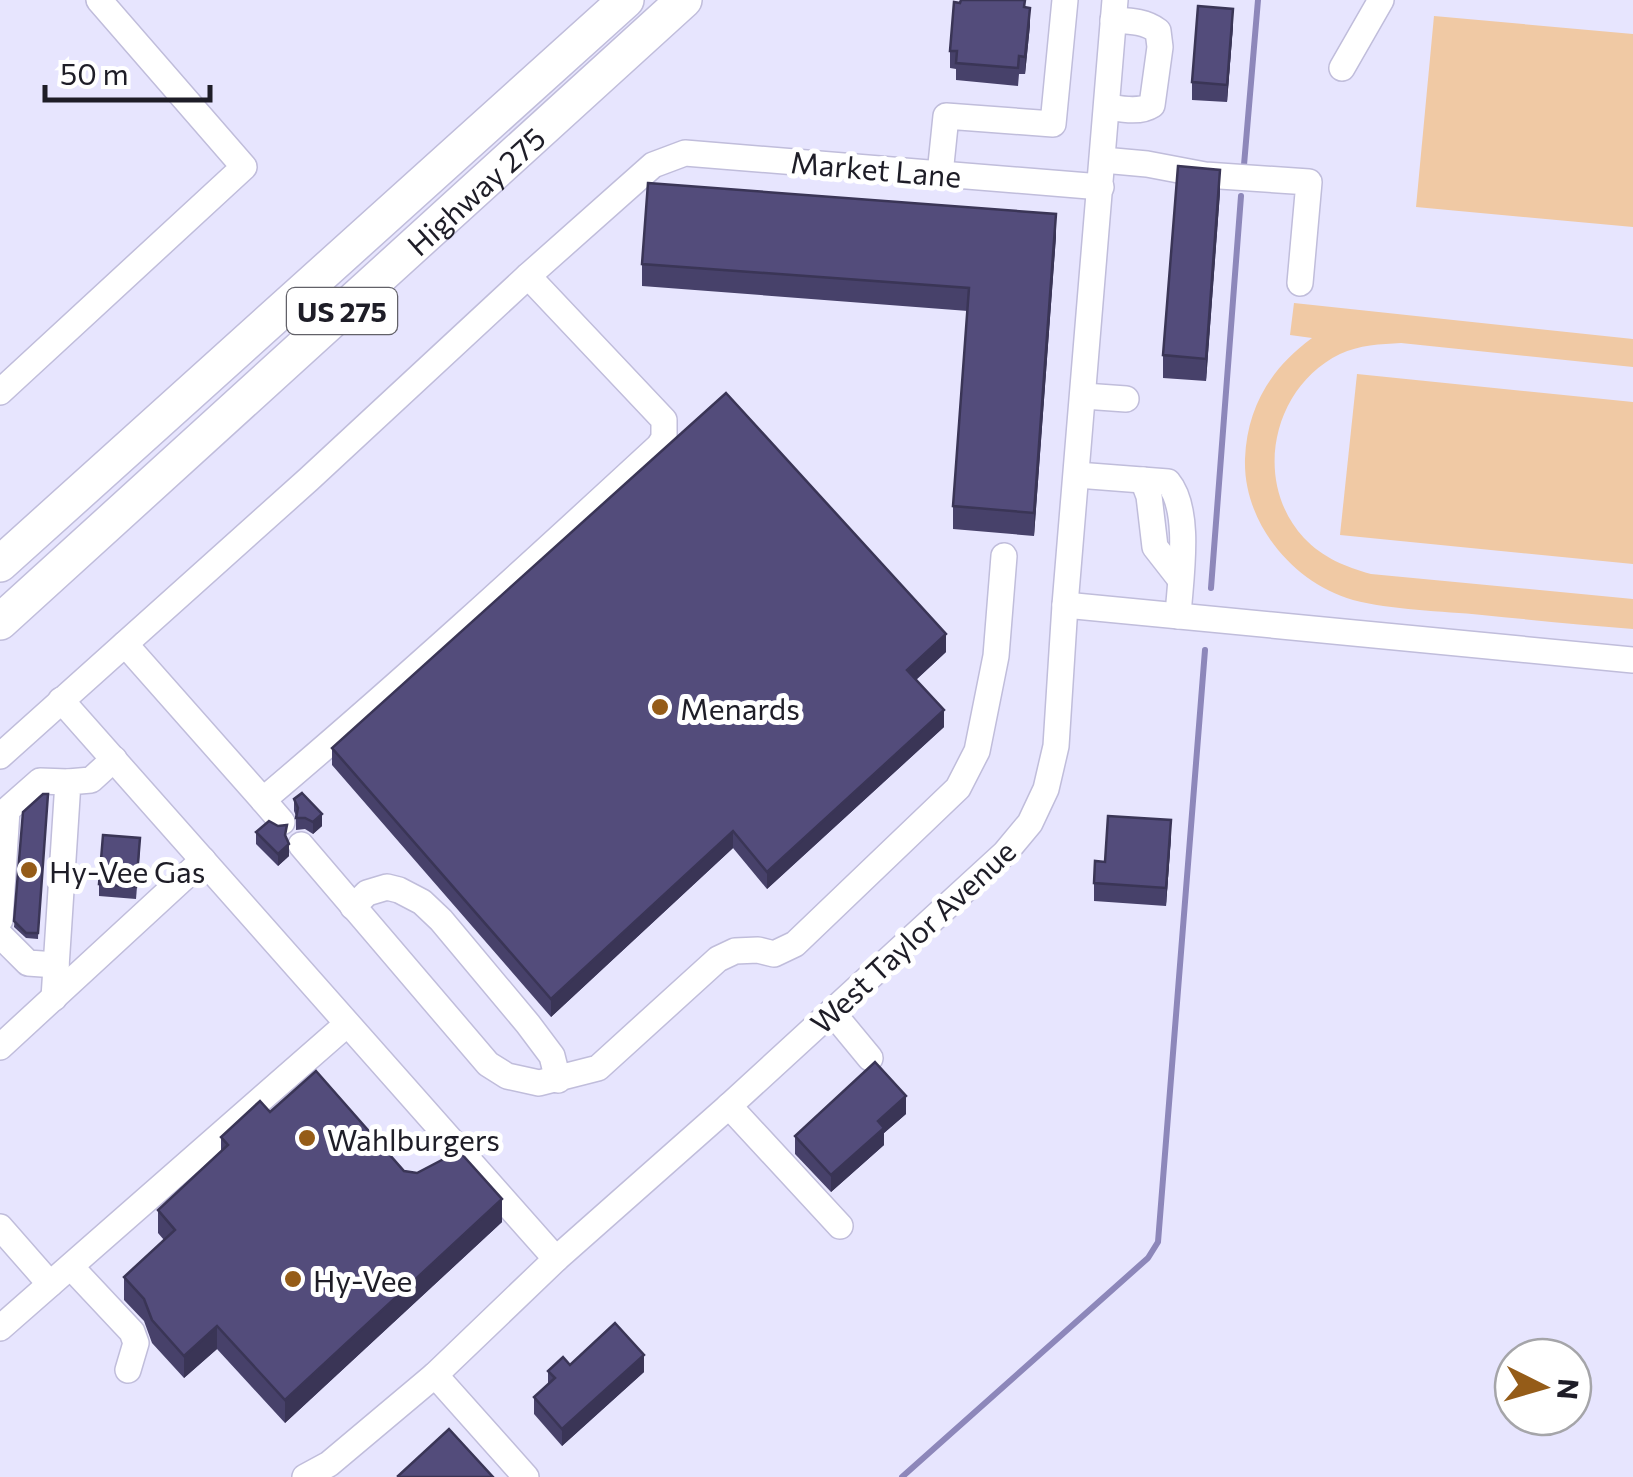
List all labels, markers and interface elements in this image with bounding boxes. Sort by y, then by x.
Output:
scale bar [45,40,210,102]
text: 50 m [60,54,129,91]
street label: Highway 275 [398,118,552,262]
street label: Market Lane [789,142,963,194]
road number: US 275 [287,288,397,334]
place label: Menards [680,689,800,726]
marker: Menards [649,696,671,718]
street label: West Taylor Avenue [802,832,1022,1040]
place label: Hy-Vee Gas [49,852,205,889]
marker: Hy-Vee Gas [18,859,40,881]
place label: Wahlburgers [327,1120,500,1157]
marker: Wahlburgers [296,1127,318,1149]
place label: Hy-Vee [313,1261,412,1298]
marker: Hy-Vee [282,1268,304,1290]
north arrow [1493,1337,1593,1437]
text: N [1551,1377,1587,1401]

